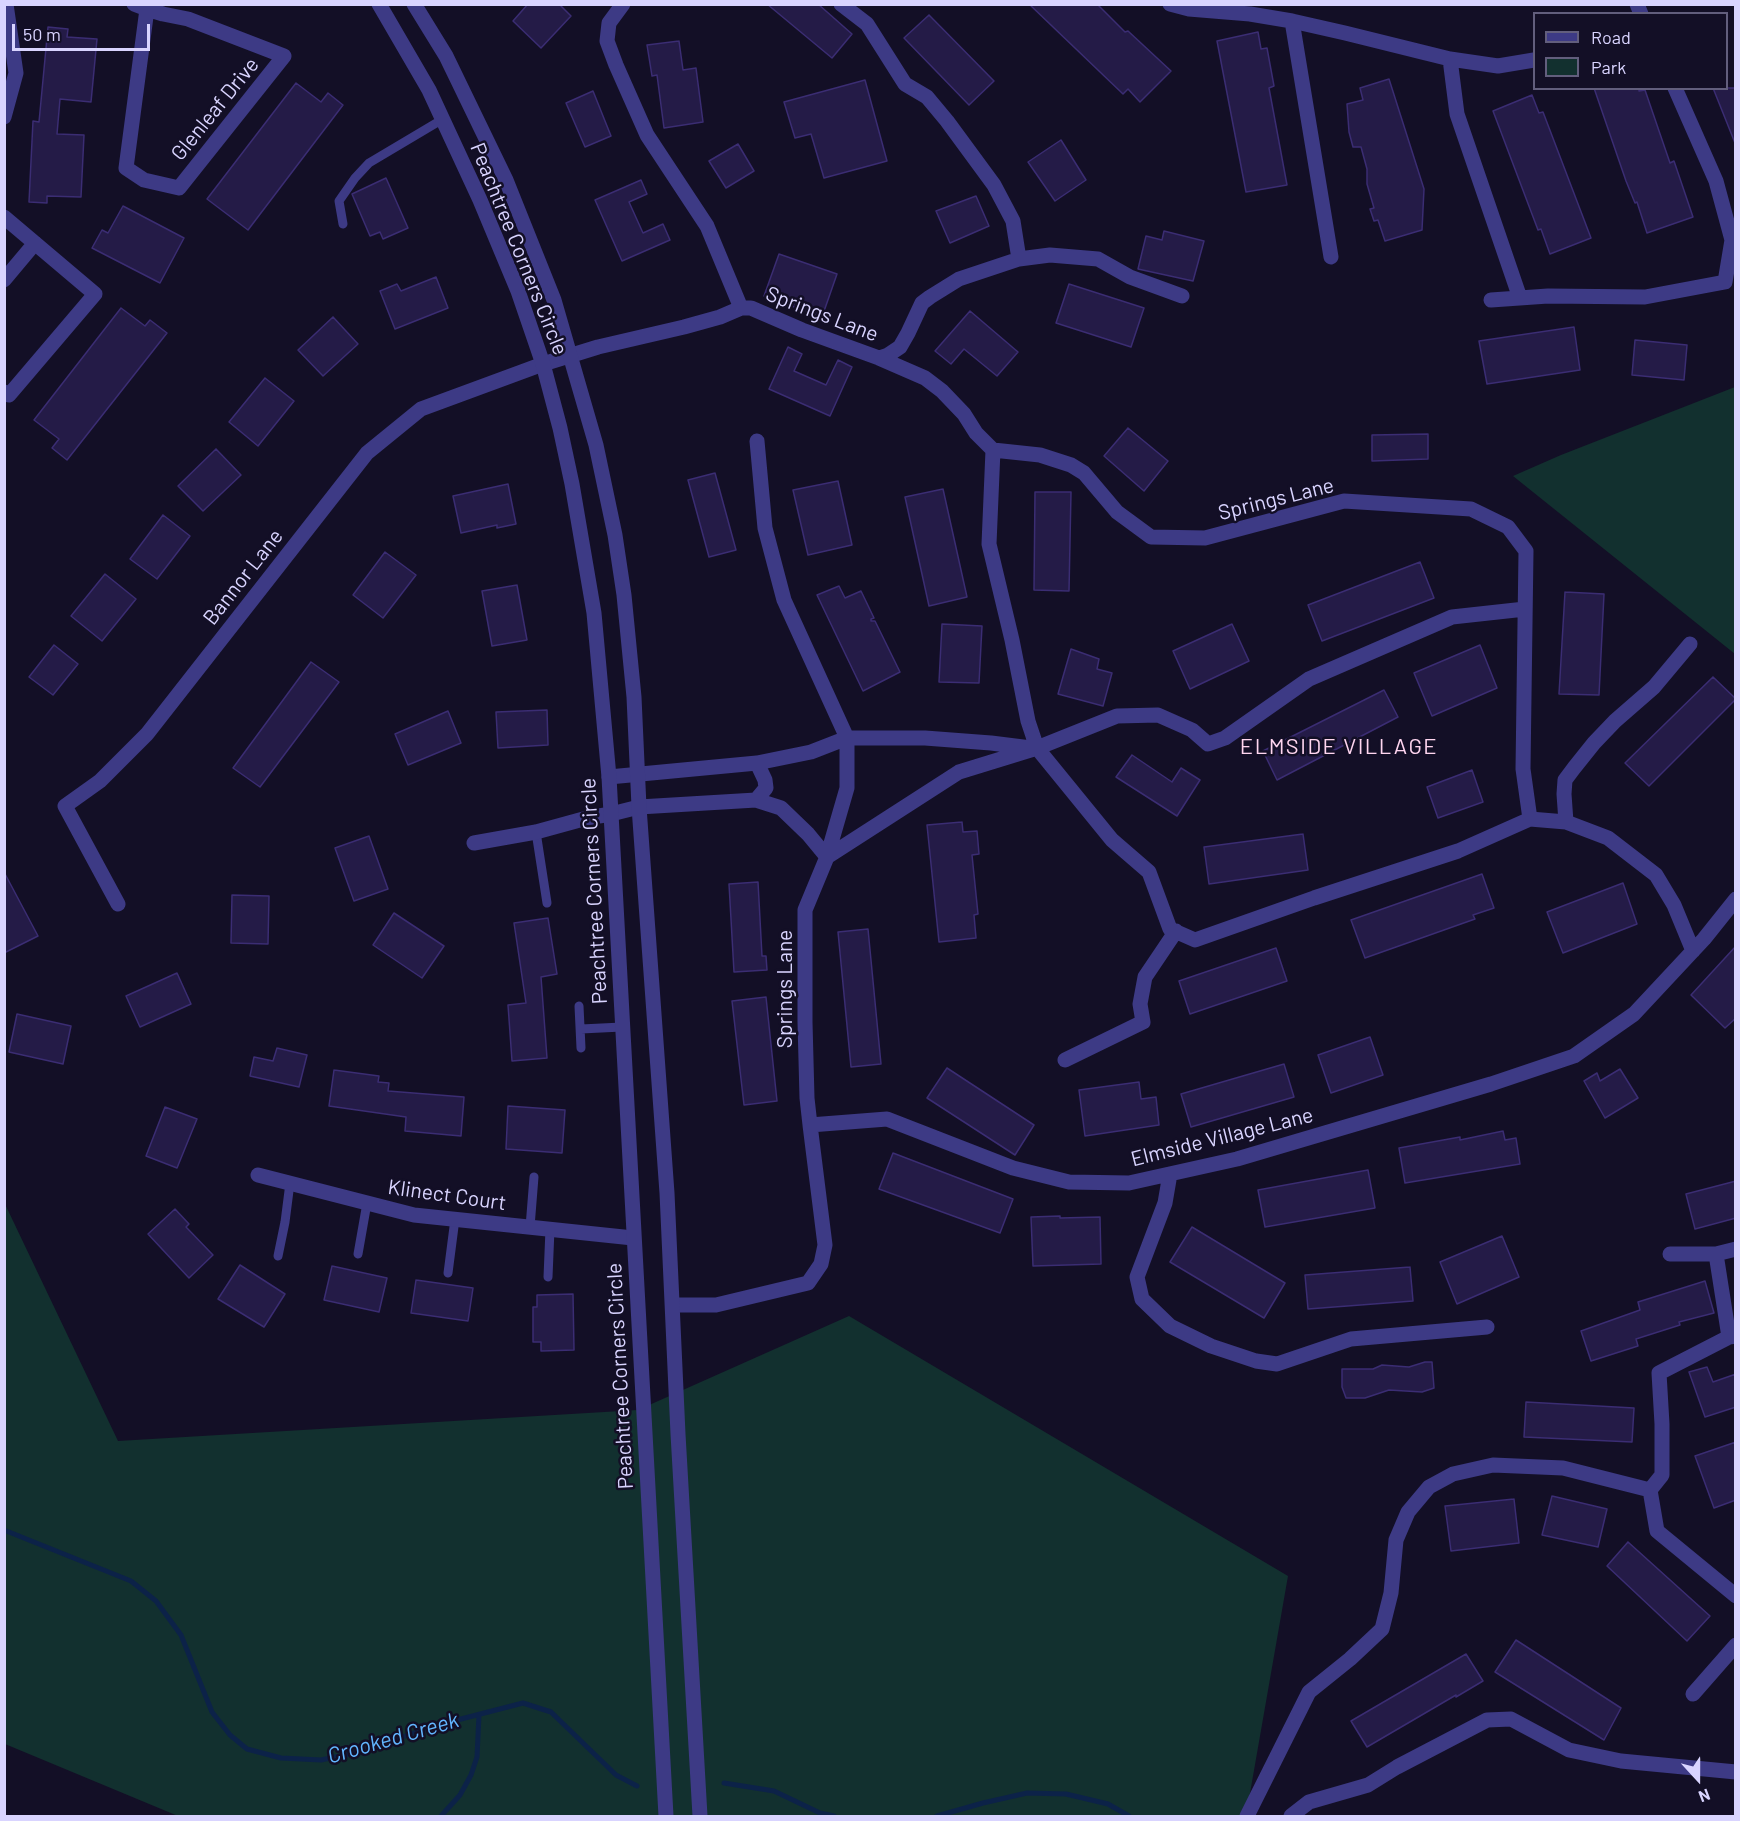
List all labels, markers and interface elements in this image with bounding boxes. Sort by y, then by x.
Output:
scale bar [15,12,153,50]
legend [1533,12,1728,90]
text: 50 m [23,23,61,45]
text: Road [1591,26,1631,48]
street label: Glenleaf Drive [166,52,264,166]
text: Park [1591,56,1626,78]
street label: Peachtree Corners Circle [465,139,573,359]
street label: Springs Lane [762,281,882,347]
street label: Springs Lane [1215,472,1337,526]
street label: Bannor Lane [198,524,288,630]
district label: ELMSIDE VILLAGE [1240,734,1438,760]
street label: Peachtree Corners Circle [575,777,613,1005]
street label: Springs Lane [772,930,798,1048]
street label: Elmside Village Lane [1128,1102,1316,1172]
street label: Klinect Court [386,1174,508,1216]
street label: Peachtree Corners Circle [601,1262,639,1490]
water label: Crooked Creek [324,1707,462,1769]
north arrow [1668,1749,1728,1809]
text: N [1696,1785,1713,1807]

